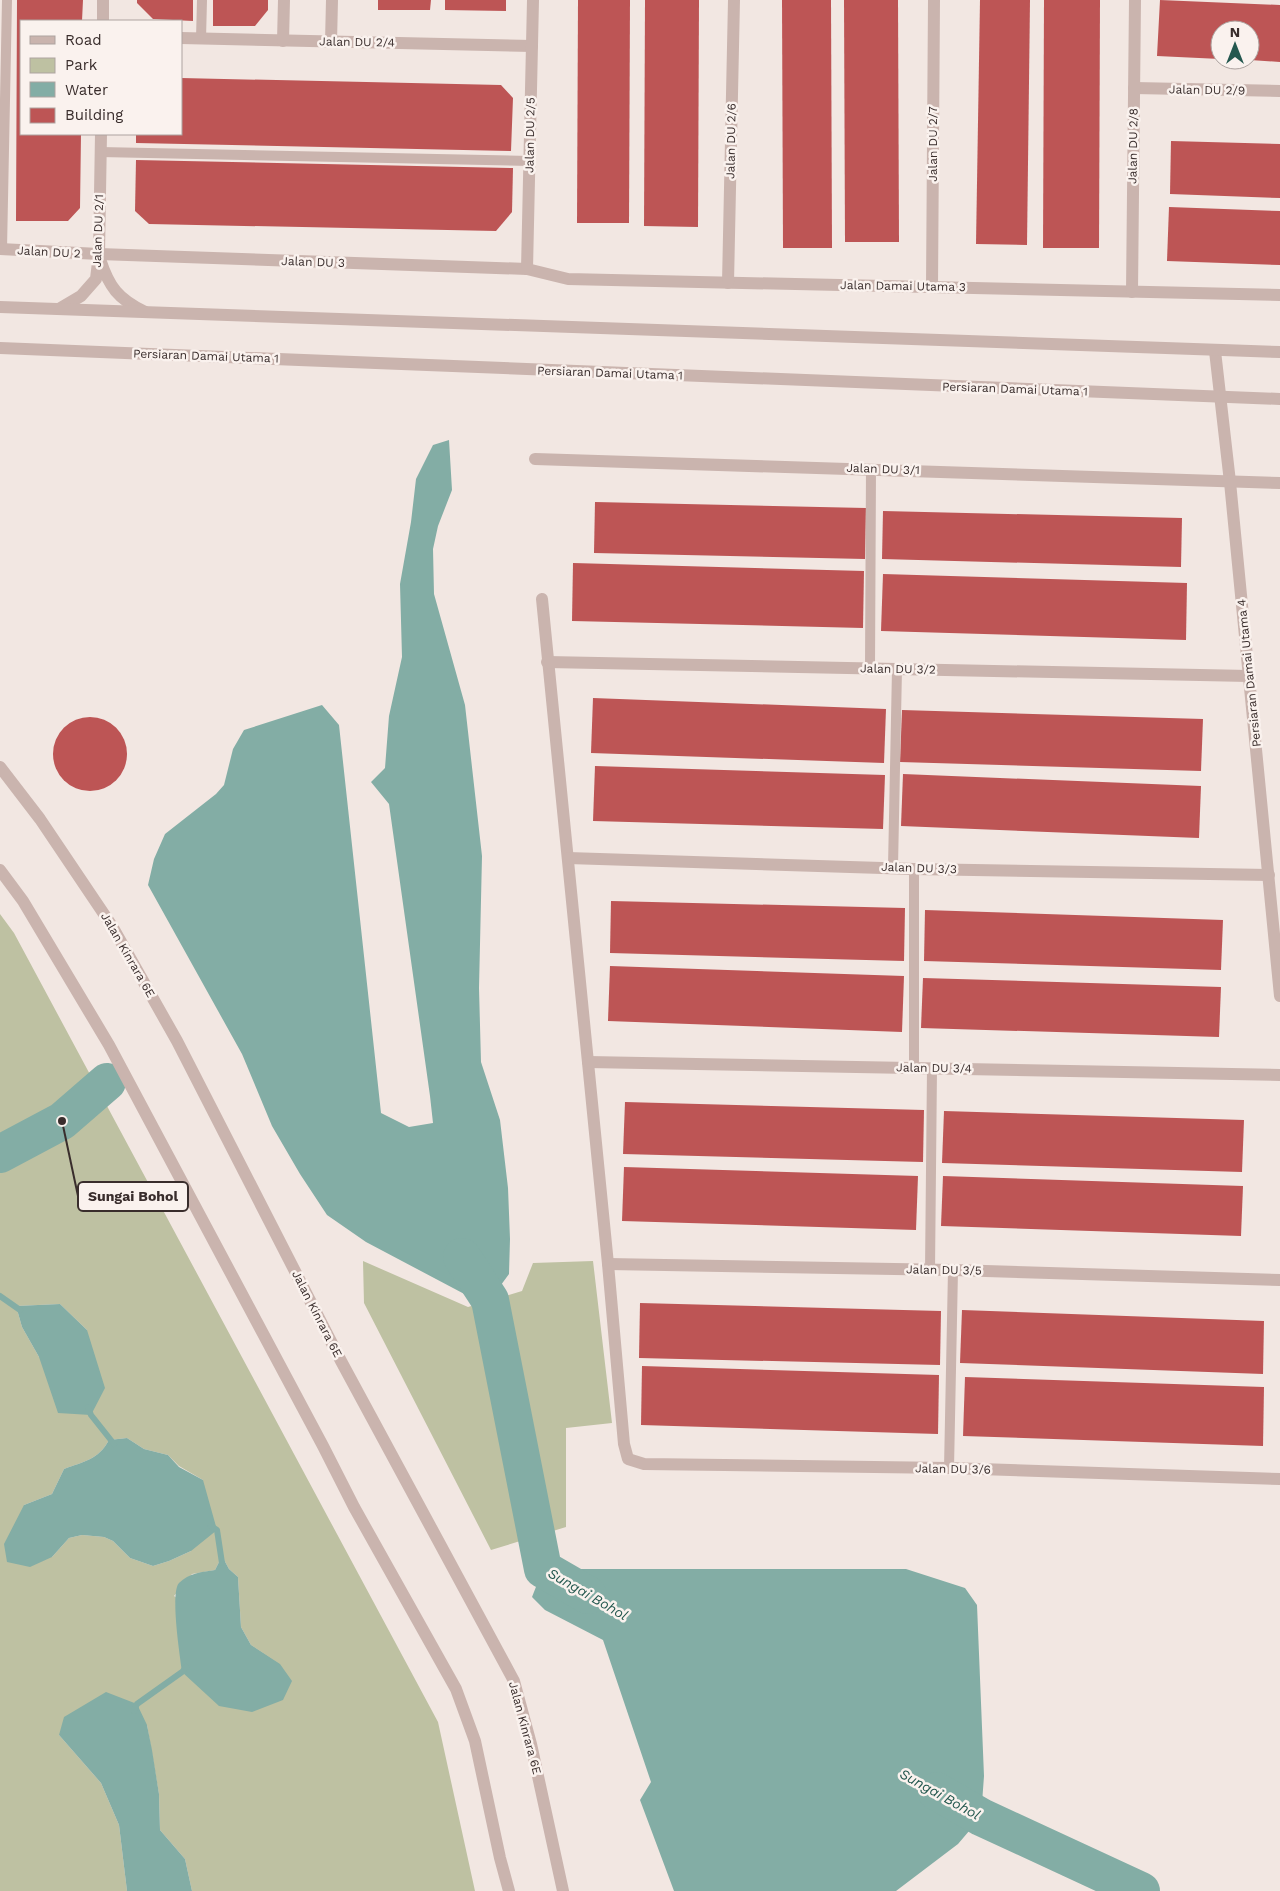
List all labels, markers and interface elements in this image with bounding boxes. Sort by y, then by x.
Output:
legend [20,20,182,135]
north arrow [1210,20,1260,70]
text: N [1230,24,1240,40]
text: Road [65,31,102,49]
street label: Jalan DU 2/4 [319,34,395,50]
text: Park [65,56,98,74]
text: Water [65,81,108,99]
street label: Jalan DU 2/9 [1169,82,1245,98]
street label: Jalan DU 2/5 [522,97,538,173]
street label: Jalan DU 2/6 [723,103,739,179]
text: Building [65,106,123,124]
street label: Jalan DU 2/7 [926,106,940,182]
street label: Jalan DU 2/8 [1125,108,1141,184]
street label: Jalan DU 2/1 [90,194,106,268]
street label: Jalan DU 2 [17,243,81,261]
street label: Jalan DU 3 [281,254,345,270]
street label: Jalan Damai Utama 3 [840,278,966,294]
street label: Persiaran Damai Utama 1 [133,346,279,366]
street label: Persiaran Damai Utama 1 [537,363,683,383]
street label: Persiaran Damai Utama 1 [942,379,1088,399]
street label: Jalan DU 3/1 [846,461,920,477]
street label: Persiaran Damai Utama 4 [1234,598,1264,748]
street label: Jalan DU 3/2 [860,661,936,677]
street label: Jalan DU 3/3 [881,860,957,876]
street label: Jalan Kinrara 6E [98,910,158,1000]
street label: Jalan DU 3/4 [896,1060,972,1076]
callout: Sungai Bohol [78,1182,188,1211]
text: Sungai Bohol [88,1188,178,1204]
street label: Jalan DU 3/5 [906,1262,982,1278]
street label: Jalan Kinrara 6E [289,1268,345,1360]
street label: Jalan DU 3/6 [915,1461,991,1477]
water label: Sungai Bohol [545,1565,631,1623]
street label: Jalan Kinrara 6E [506,1680,544,1776]
water label: Sungai Bohol [897,1765,983,1823]

